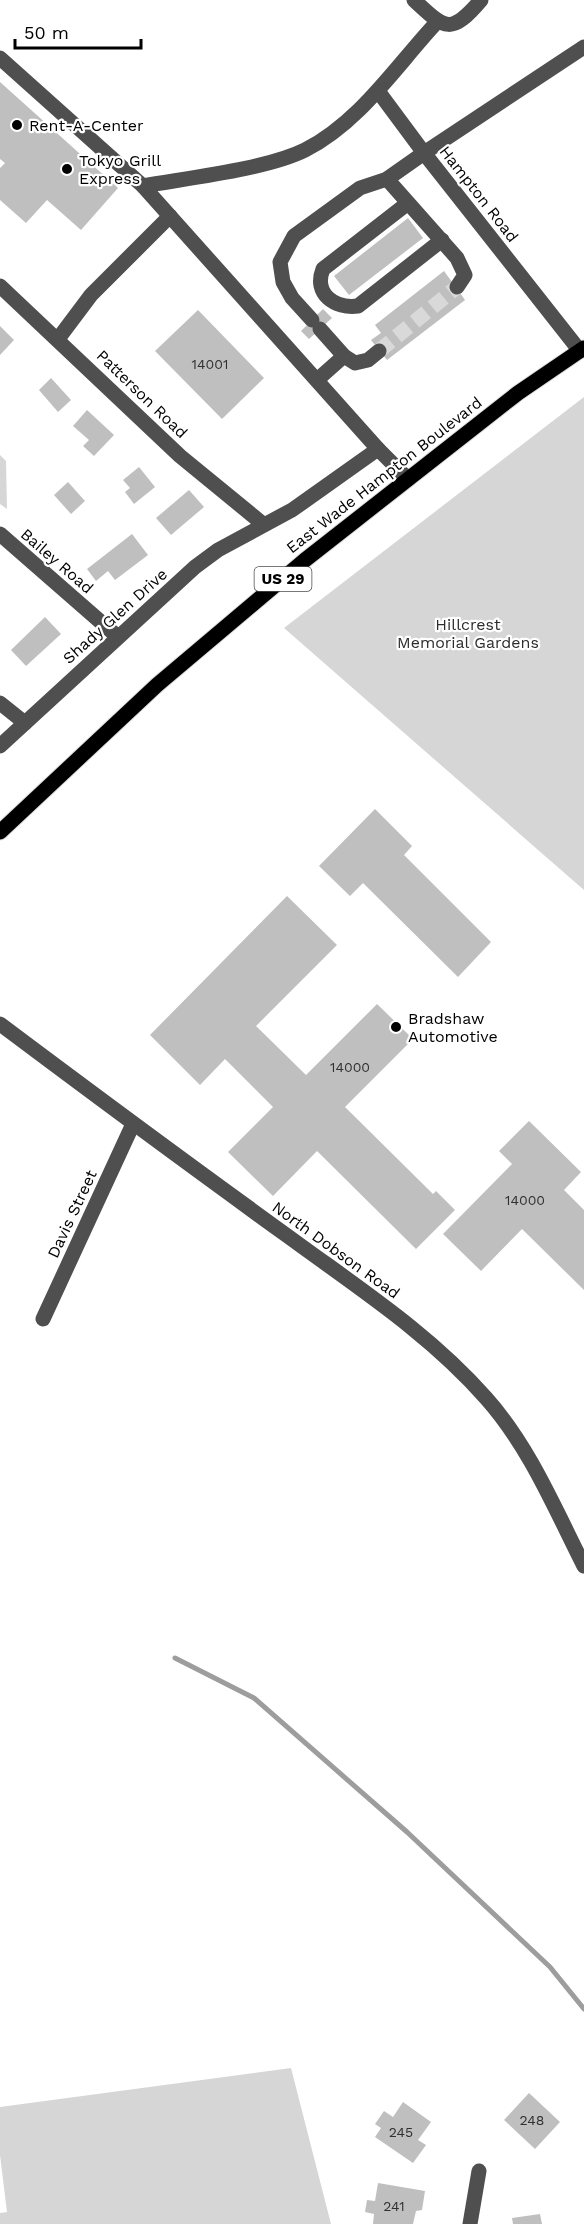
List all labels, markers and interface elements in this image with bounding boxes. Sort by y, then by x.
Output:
scale bar [15,12,141,50]
text: 50 m [24,22,69,43]
place label: Rent-A-Center [29,116,144,135]
marker: Rent-A-Center [10,118,24,132]
street label: Hampton Road [436,142,522,246]
place label: Tokyo Grill Express [79,151,161,188]
marker: Tokyo Grill Express [60,162,74,176]
street label: Patterson Road [93,346,191,442]
house number: 14001 [192,356,228,372]
street label: East Wade Hampton Boulevard [282,393,486,557]
street label: Bailey Road [17,524,97,598]
street label: Shady Glen Drive [59,564,171,668]
road number: US 29 [254,567,312,591]
park label: Hillcrest Memorial Gardens [397,615,539,652]
place label: Bradshaw Automotive [408,1009,498,1046]
marker: Bradshaw Automotive [389,1020,403,1034]
house number: 14000 [330,1059,370,1075]
street label: Davis Street [43,1167,101,1261]
house number: 14000 [505,1192,545,1208]
street label: North Dobson Road [269,1197,403,1303]
house number: 248 [520,2112,544,2128]
house number: 245 [389,2124,413,2140]
house number: 241 [383,2198,405,2214]

